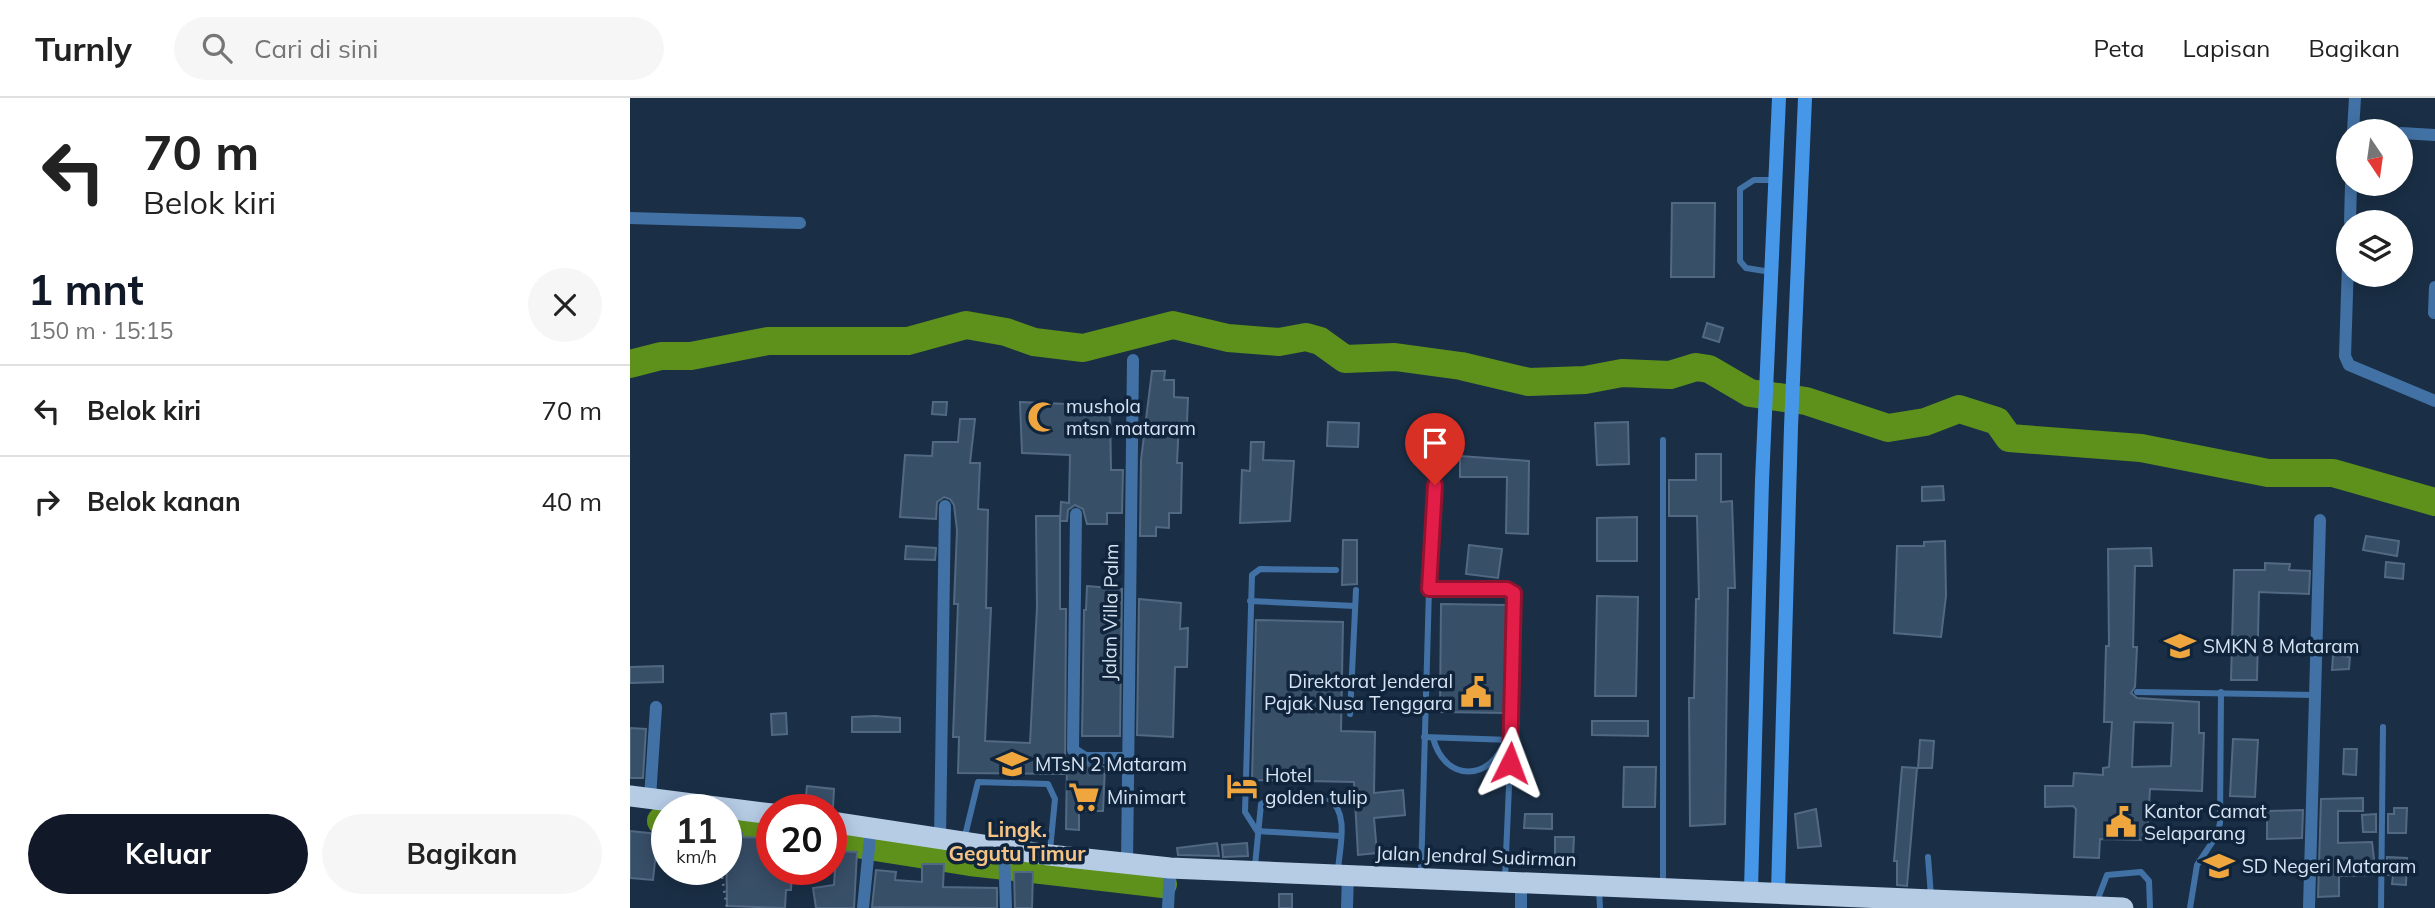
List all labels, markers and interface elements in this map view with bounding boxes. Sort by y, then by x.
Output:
search box [174,17,664,80]
text: Turnly [35,28,132,69]
icon: search [198,29,236,67]
text: Cari di sini [254,32,378,65]
text: Peta [2093,33,2144,63]
text: Lapisan [2182,33,2270,63]
text: Bagikan [2308,33,2400,63]
north arrow [2336,119,2413,196]
map controls [2336,119,2413,287]
text: 70 m [143,121,259,182]
icon: left [28,126,119,217]
text: Belok kiri [143,182,276,222]
button: layers [2336,210,2413,287]
text: 1 mnt [28,263,144,316]
button: close [528,268,602,342]
text: 150 m · 15:15 [28,316,173,345]
icon: left [28,392,66,430]
text: Belok kiri [87,394,201,427]
text: 70 m [541,394,602,427]
place label: mushola mtsn mataram [1066,394,1196,440]
mosque icon: mushola mtsn mataram [1026,400,1060,434]
pin [1405,413,1465,485]
icon: arrive [1416,424,1454,462]
icon: right [28,483,66,521]
text: Belok kanan [87,485,241,518]
text: 40 m [541,485,602,518]
street label: Jalan Villa Palm [1097,543,1123,681]
school or university icon: SMKN 8 Mataram [2163,629,2197,663]
place label: SMKN 8 Mataram [2203,634,2359,658]
place label: Direktorat Jenderal Pajak Nusa Tenggara [1264,669,1453,715]
public building icon: Direktorat Jenderal Pajak Nusa Tenggara [1459,675,1493,709]
position arrow [1473,726,1547,800]
school or university icon: MTsN 2 Mataram [995,747,1029,781]
place label: MTsN 2 Mataram [1035,752,1187,776]
place label: Hotel golden tulip [1265,763,1368,809]
hotel icon: Hotel golden tulip [1225,769,1259,803]
supermarket icon: Minimart [1067,780,1101,814]
place label: Minimart [1107,785,1186,809]
speed limit sign: 20 [756,794,847,885]
place label: Kantor Camat Selaparang [2144,799,2267,845]
public building icon: Kantor Camat Selaparang [2104,805,2138,839]
text: 11 [675,808,718,852]
button: Keluar [28,814,308,894]
button: Bagikan [322,814,602,894]
district label: Lingk. Gegutu Timur [949,816,1086,866]
street label: Jalan Jendral Sudirman [1375,840,1577,872]
text: km/h [676,845,717,868]
school or university icon: SD Negeri Mataram [2202,849,2236,883]
place label: SD Negeri Mataram [2242,854,2416,878]

